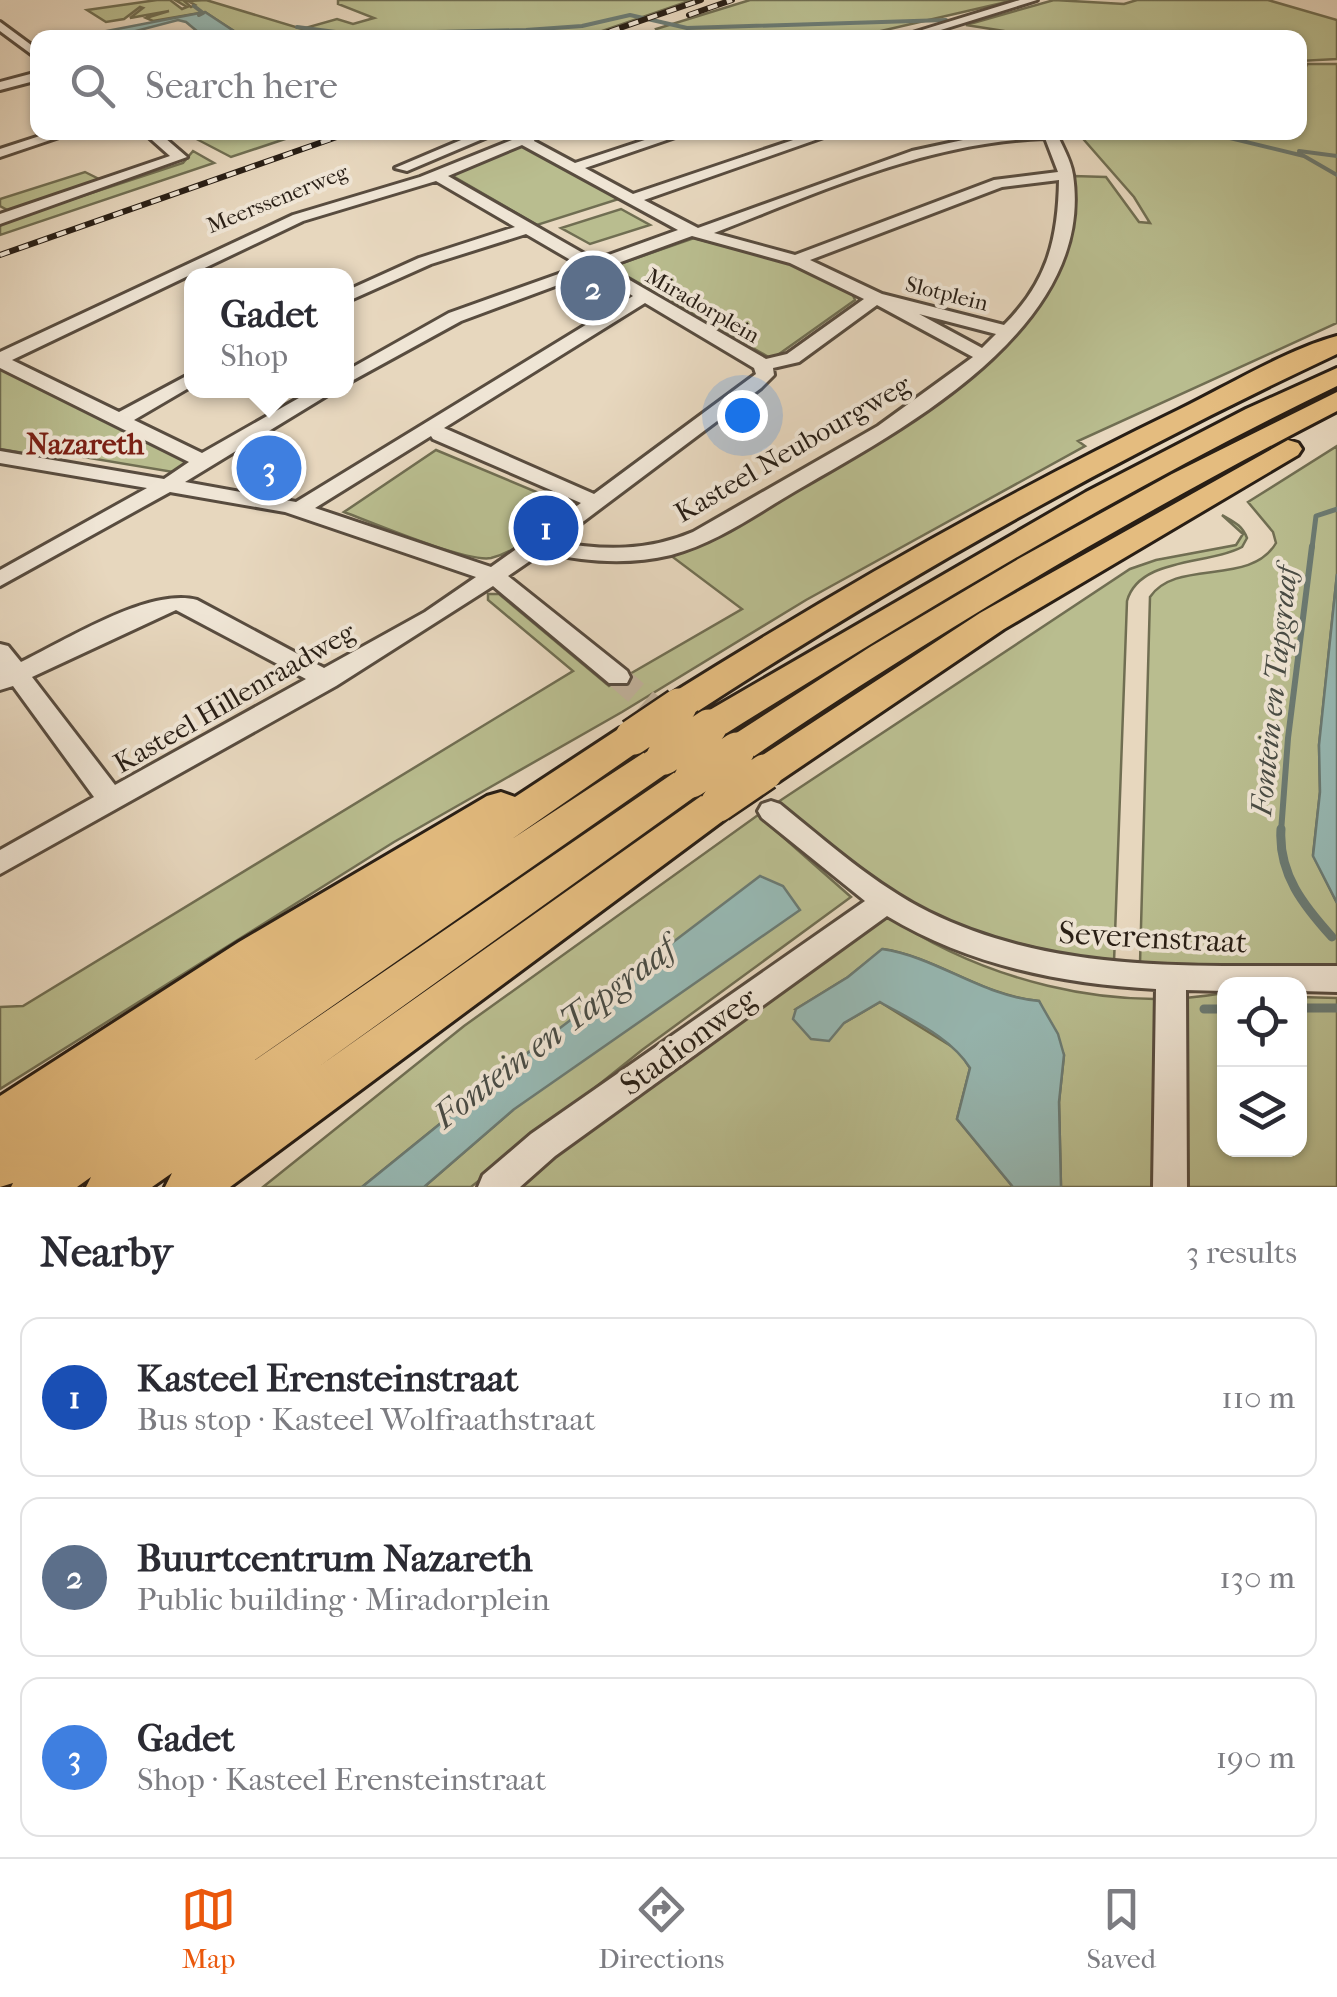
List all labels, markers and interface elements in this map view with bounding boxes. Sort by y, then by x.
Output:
search box [30,30,1307,140]
icon: search [65,58,120,113]
text: Search here [145,63,338,108]
street label: Meerssenerweg [203,159,352,239]
pin: 2 [560,250,626,326]
street label: Miradorplein [641,263,764,349]
popup [184,268,354,398]
street label: Slotplein [903,271,991,317]
text: Gadet [220,292,318,337]
text: Shop [220,337,288,374]
street label: Kasteel Neubourgweg [669,367,917,529]
your location [717,390,768,441]
district label: Nazareth [26,427,145,462]
pin: 3 [236,430,302,506]
pin: 1 [514,490,578,566]
water label: Fontein en Tapgraaf [1244,558,1306,818]
street label: Kasteel Hillenraadweg [108,614,362,780]
street label: Severenstraat [1058,914,1249,961]
water label: Fontein en Tapgraaf [425,924,689,1137]
map controls [1217,977,1307,1157]
button: locate [1217,977,1307,1067]
street label: Stadionweg [613,979,764,1103]
button: layers [1217,1067,1307,1157]
text: Nearby [40,1228,172,1277]
text: 3 results [1186,1234,1297,1271]
text: Kasteel Erensteinstraat [137,1356,518,1401]
text: 1 [69,1379,80,1416]
text: 110 m [1221,1379,1295,1416]
text: Bus stop · Kasteel Wolfraathstraat [137,1401,596,1438]
text: Buurtcentrum Nazareth [137,1536,533,1581]
text: 2 [66,1559,83,1596]
text: 130 m [1219,1559,1295,1596]
text: Public building · Miradorplein [137,1581,550,1618]
text: Gadet [137,1716,235,1761]
text: 3 [68,1739,81,1776]
text: 190 m [1216,1739,1295,1776]
text: Shop · Kasteel Erensteinstraat [137,1761,546,1798]
tab: Map [181,1882,236,1975]
tab: Directions [598,1882,724,1975]
tab: Saved [1086,1882,1156,1975]

